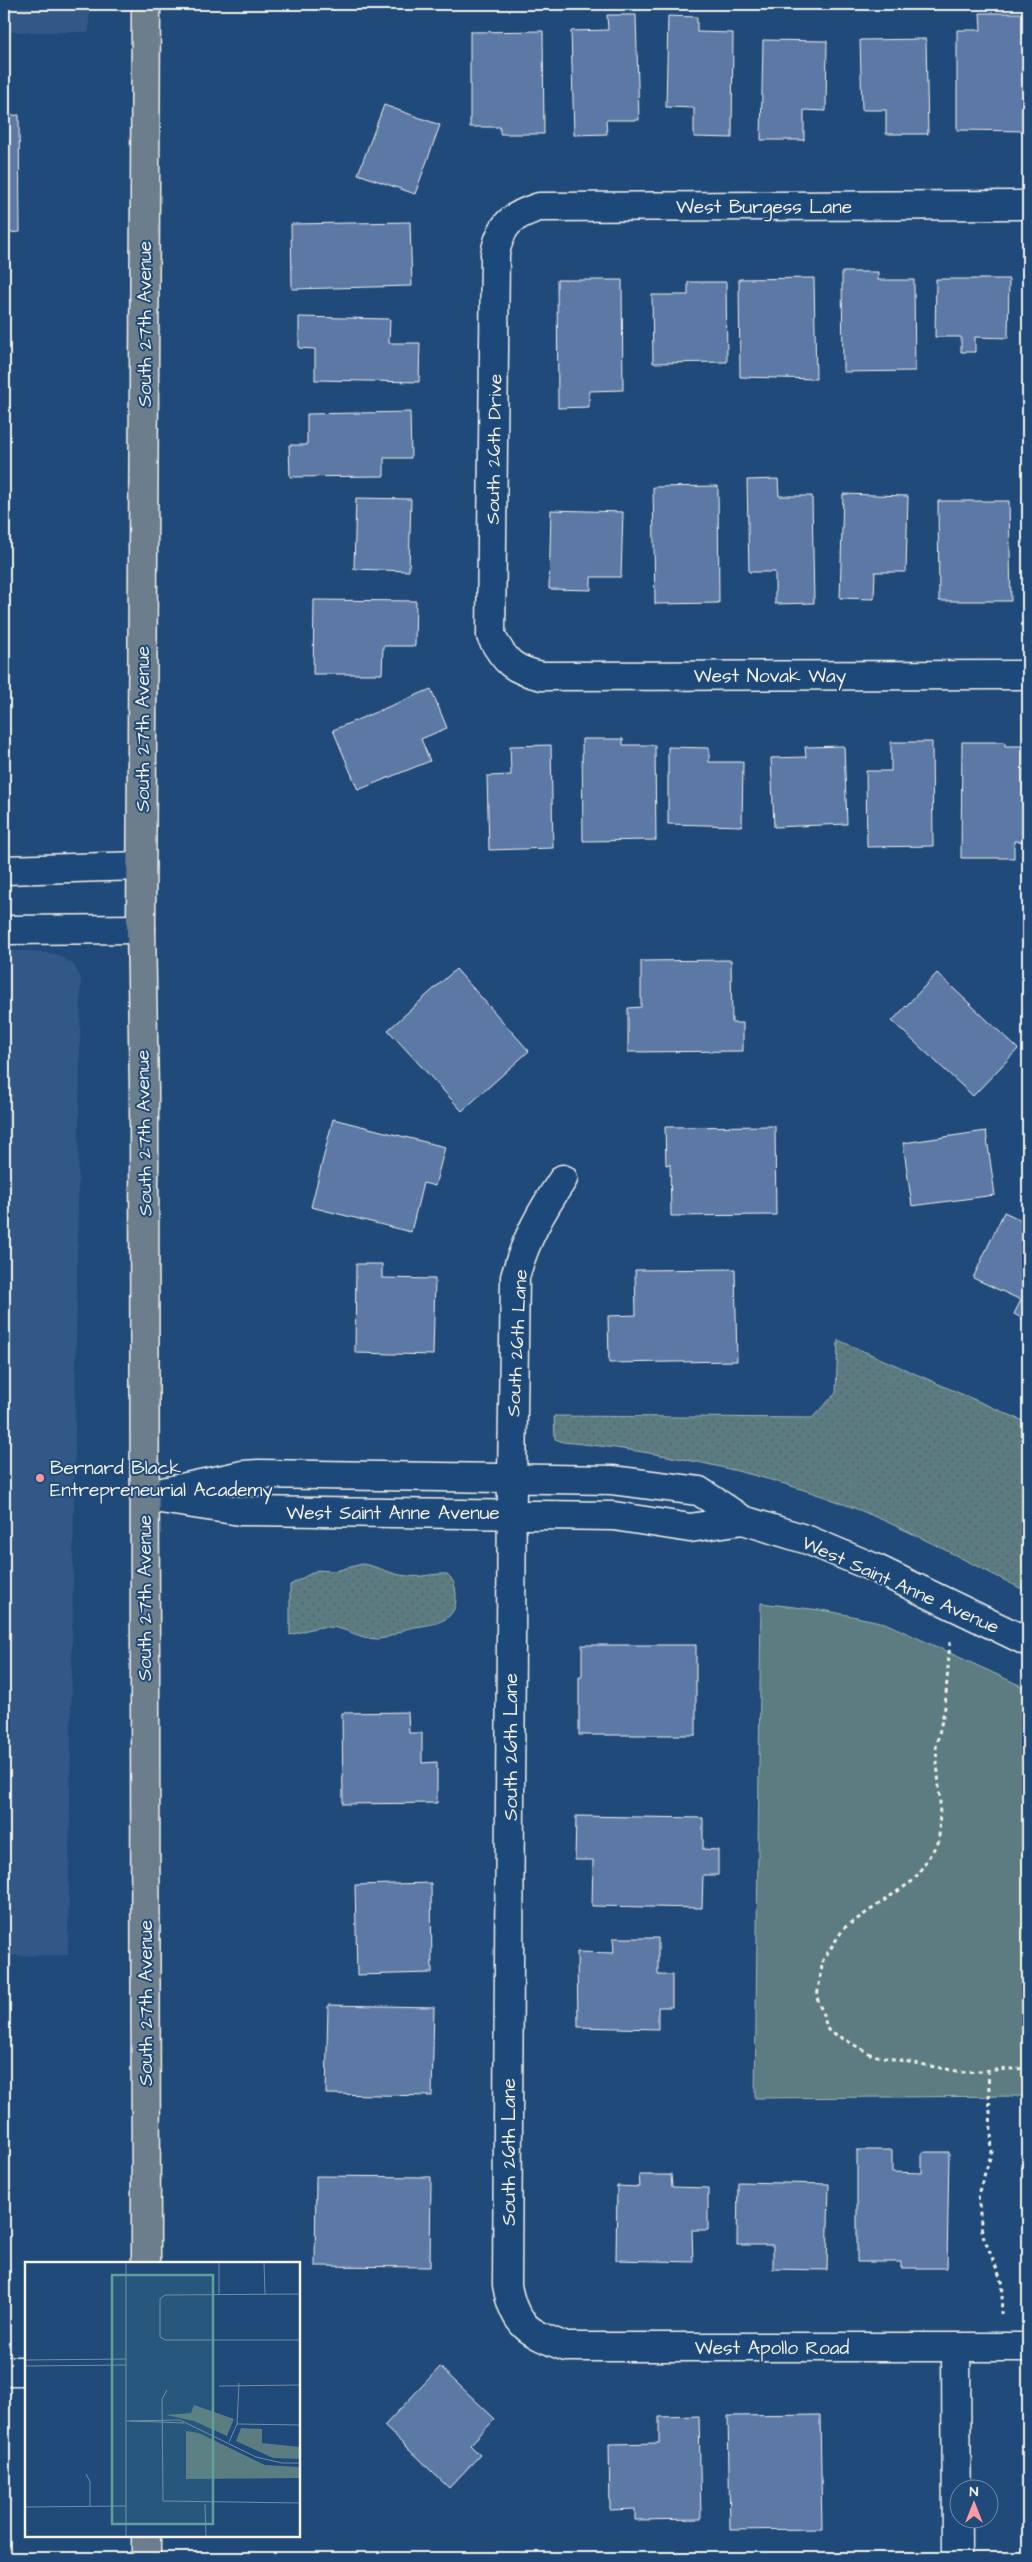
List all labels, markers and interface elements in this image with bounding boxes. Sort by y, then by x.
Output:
street label: West Burgess Lane [676,194,852,222]
street label: South 27th Avenue [132,241,159,407]
street label: South 26th Drive [480,374,509,525]
street label: South 27th Avenue [130,646,157,812]
street label: West Novak Way [694,663,847,691]
street label: South 27th Avenue [130,1050,159,1216]
street label: South 26th Lane [500,1269,535,1417]
place label: Bernard Black Entrepreneurial Academy [50,1455,273,1505]
marker: Bernard Black Entrepreneurial Academy [34,1472,46,1484]
street label: West Saint Anne Avenue [286,1500,500,1527]
street label: South 27th Avenue [132,1515,159,1681]
street label: West Saint Anne Avenue [797,1530,1003,1641]
street label: South 26th Lane [498,1673,525,1821]
street label: South 27th Avenue [133,1920,160,2086]
street label: South 26th Lane [496,2078,523,2226]
inset map [25,2262,300,2537]
street label: West Apollo Road [695,2335,849,2362]
north arrow [950,2480,1000,2530]
text: N [970,2482,979,2502]

